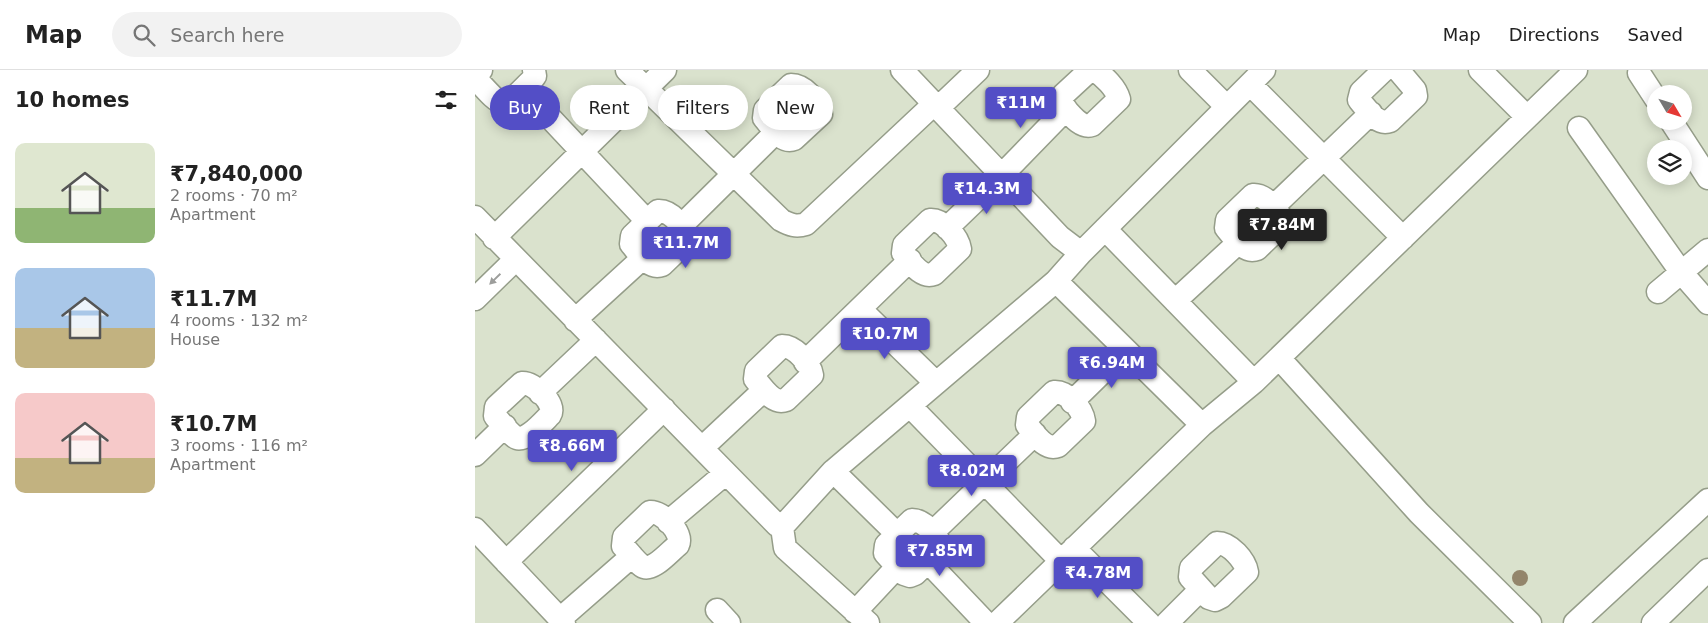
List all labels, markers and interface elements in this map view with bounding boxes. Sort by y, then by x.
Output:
search box [112,12,462,57]
text: Map [25,21,82,49]
icon: search [130,21,158,49]
text: Search here [170,24,284,46]
text: Map [1443,24,1481,45]
text: Directions [1509,24,1599,45]
text: Saved [1627,24,1683,45]
chip: Buy [490,85,560,130]
chip: Rent [570,85,648,130]
chip: Filters [658,85,748,130]
chip: New [758,85,833,130]
north arrow [1647,85,1693,130]
map controls [1647,85,1692,185]
icon: filters [432,86,460,114]
pin: ₹11M [991,87,1051,129]
text: 10 homes [15,88,130,112]
text: ₹11M [996,93,1046,112]
button: layers [1647,140,1692,185]
text: ₹7,840,000 [170,162,303,186]
icon: home [55,163,115,223]
pin: ₹14.3M [946,172,1028,215]
text: ₹14.3M [954,179,1020,198]
text: 2 rooms · 70 m² [170,186,298,205]
text: Apartment [170,205,256,224]
pin: ₹7.84M [1241,208,1323,251]
text: ₹7.84M [1249,215,1315,234]
pin: ₹11.7M [645,226,727,269]
text: ₹11.7M [653,233,719,252]
one-way arrow [490,273,502,285]
text: ₹11.7M [170,287,257,311]
icon: home [55,288,115,348]
text: 4 rooms · 132 m² [170,311,308,330]
pin: ₹10.7M [844,318,926,360]
text: ₹10.7M [852,324,918,343]
text: House [170,330,220,349]
pin: ₹6.94M [1071,346,1153,389]
text: ₹6.94M [1079,353,1145,372]
text: ₹10.7M [170,412,257,436]
icon: home [55,413,115,473]
pin: ₹8.66M [531,430,613,472]
text: 3 rooms · 116 m² [170,436,308,455]
text: ₹8.66M [539,436,605,455]
pin: ₹8.02M [931,454,1013,497]
text: Apartment [170,455,256,474]
text: ₹8.02M [939,461,1005,480]
pin: ₹7.85M [899,534,981,577]
text: ₹7.85M [907,541,973,560]
pin: ₹4.78M [1057,556,1139,599]
text: ₹4.78M [1065,563,1131,582]

